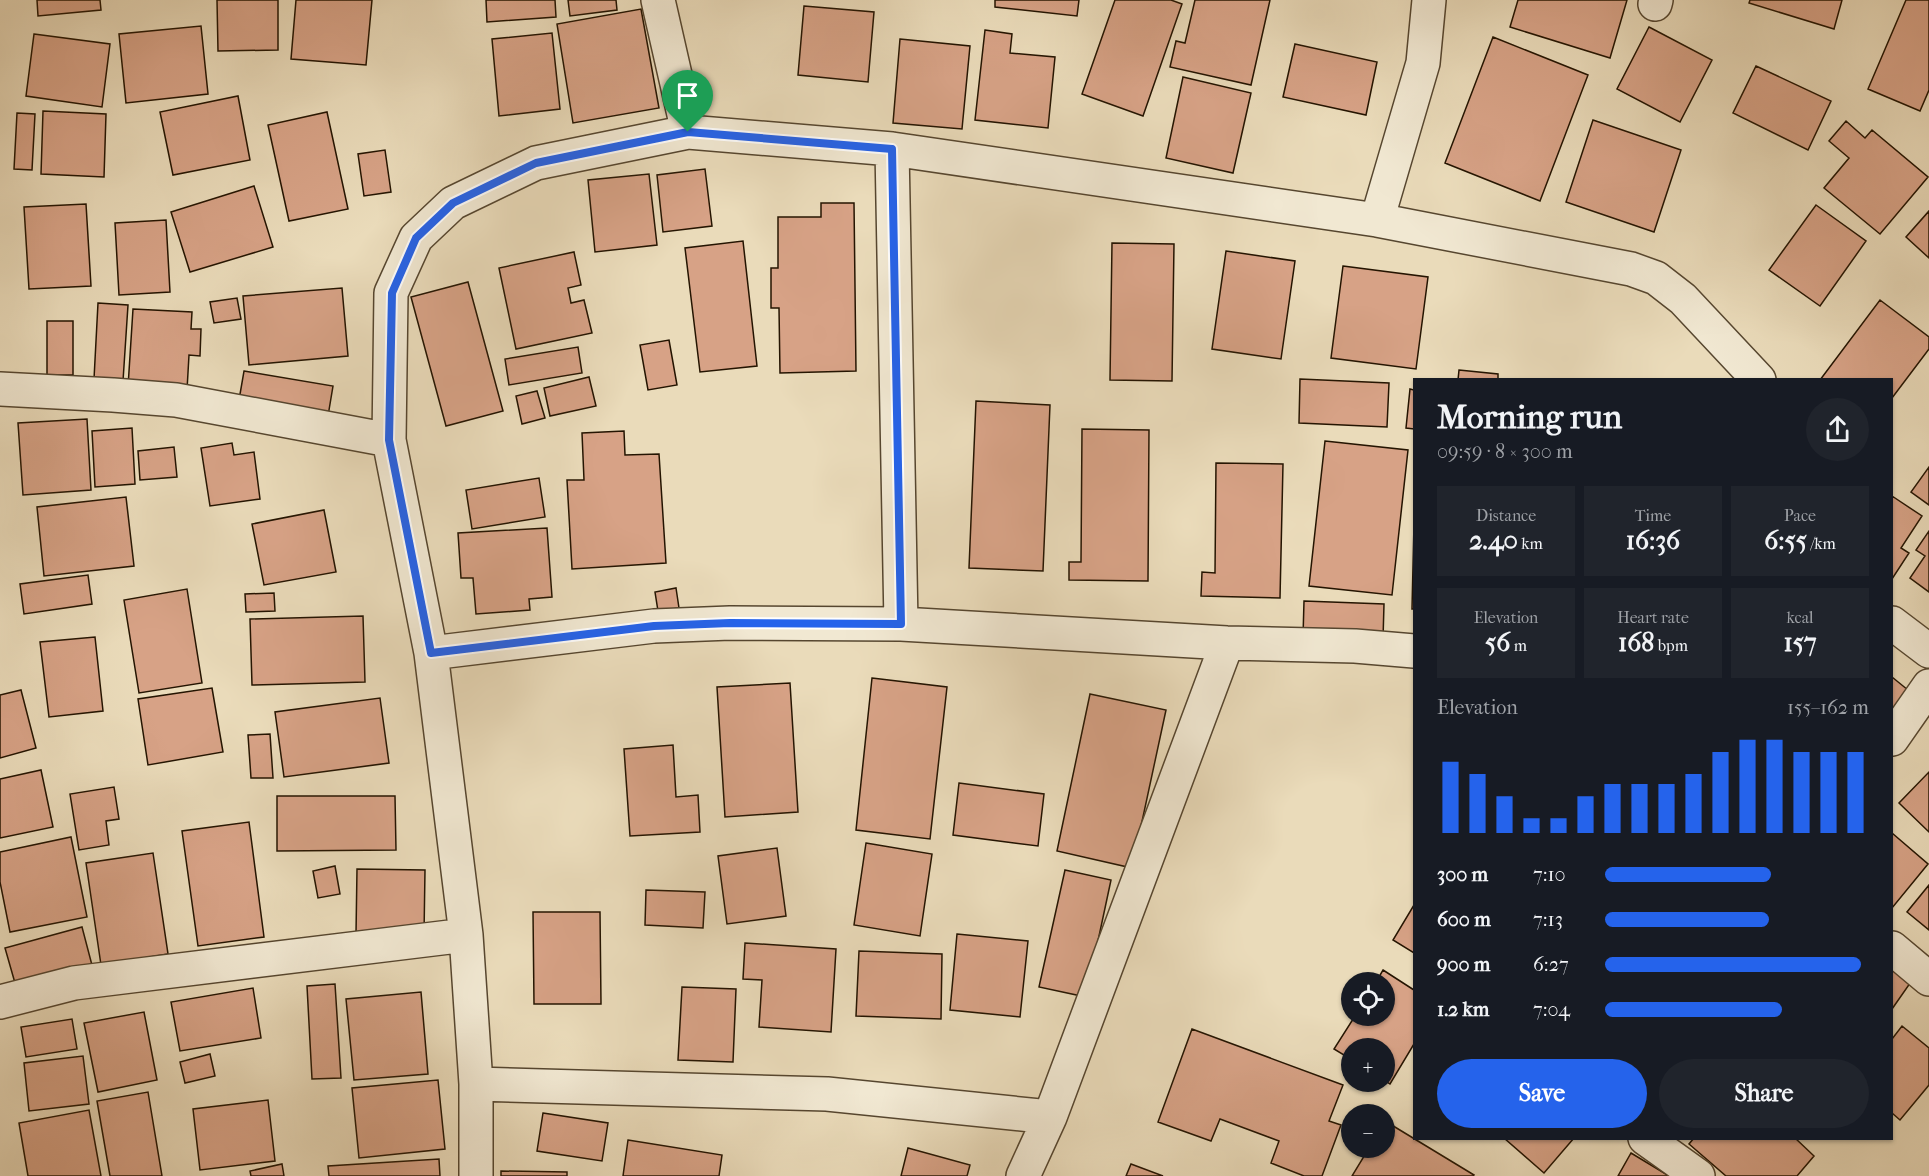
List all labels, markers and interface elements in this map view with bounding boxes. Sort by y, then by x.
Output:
pin [662,70,713,132]
icon: arrive [671,79,704,112]
text: Morning run [1437,398,1622,437]
button: share [1806,398,1869,461]
text: 09:59 · 8 × 300 m [1437,440,1573,463]
text: Distance [1476,506,1536,525]
text: Time [1635,506,1671,525]
text: Pace [1784,506,1816,525]
text: 2.40 [1469,525,1518,556]
text: 16:36 [1626,525,1680,556]
text: 6:55 [1764,525,1807,556]
text: km [1518,534,1543,553]
text: /km [1807,534,1836,553]
text: Elevation [1474,608,1538,627]
text: Heart rate [1617,608,1689,627]
text: kcal [1787,608,1813,627]
text: 56 [1485,627,1510,658]
text: 168 [1618,627,1654,658]
text: 157 [1784,627,1816,658]
text: m [1510,636,1527,655]
text: bpm [1654,636,1688,655]
text: Elevation [1437,696,1518,719]
text: 155–162 m [1787,696,1869,719]
text: 300 m [1437,863,1488,886]
text: 7:10 [1533,863,1566,886]
text: 600 m [1437,908,1491,931]
text: 7:13 [1533,908,1563,931]
text: 900 m [1437,953,1490,976]
text: 6:27 [1533,953,1569,976]
map controls [1341,972,1395,1158]
button: locate [1341,972,1395,1026]
text: 1.2 km [1437,998,1490,1021]
text: 7:04 [1533,998,1570,1021]
button: + [1341,1038,1395,1092]
button: Save [1437,1059,1647,1128]
button: Share [1659,1059,1869,1128]
button: − [1341,1104,1395,1158]

